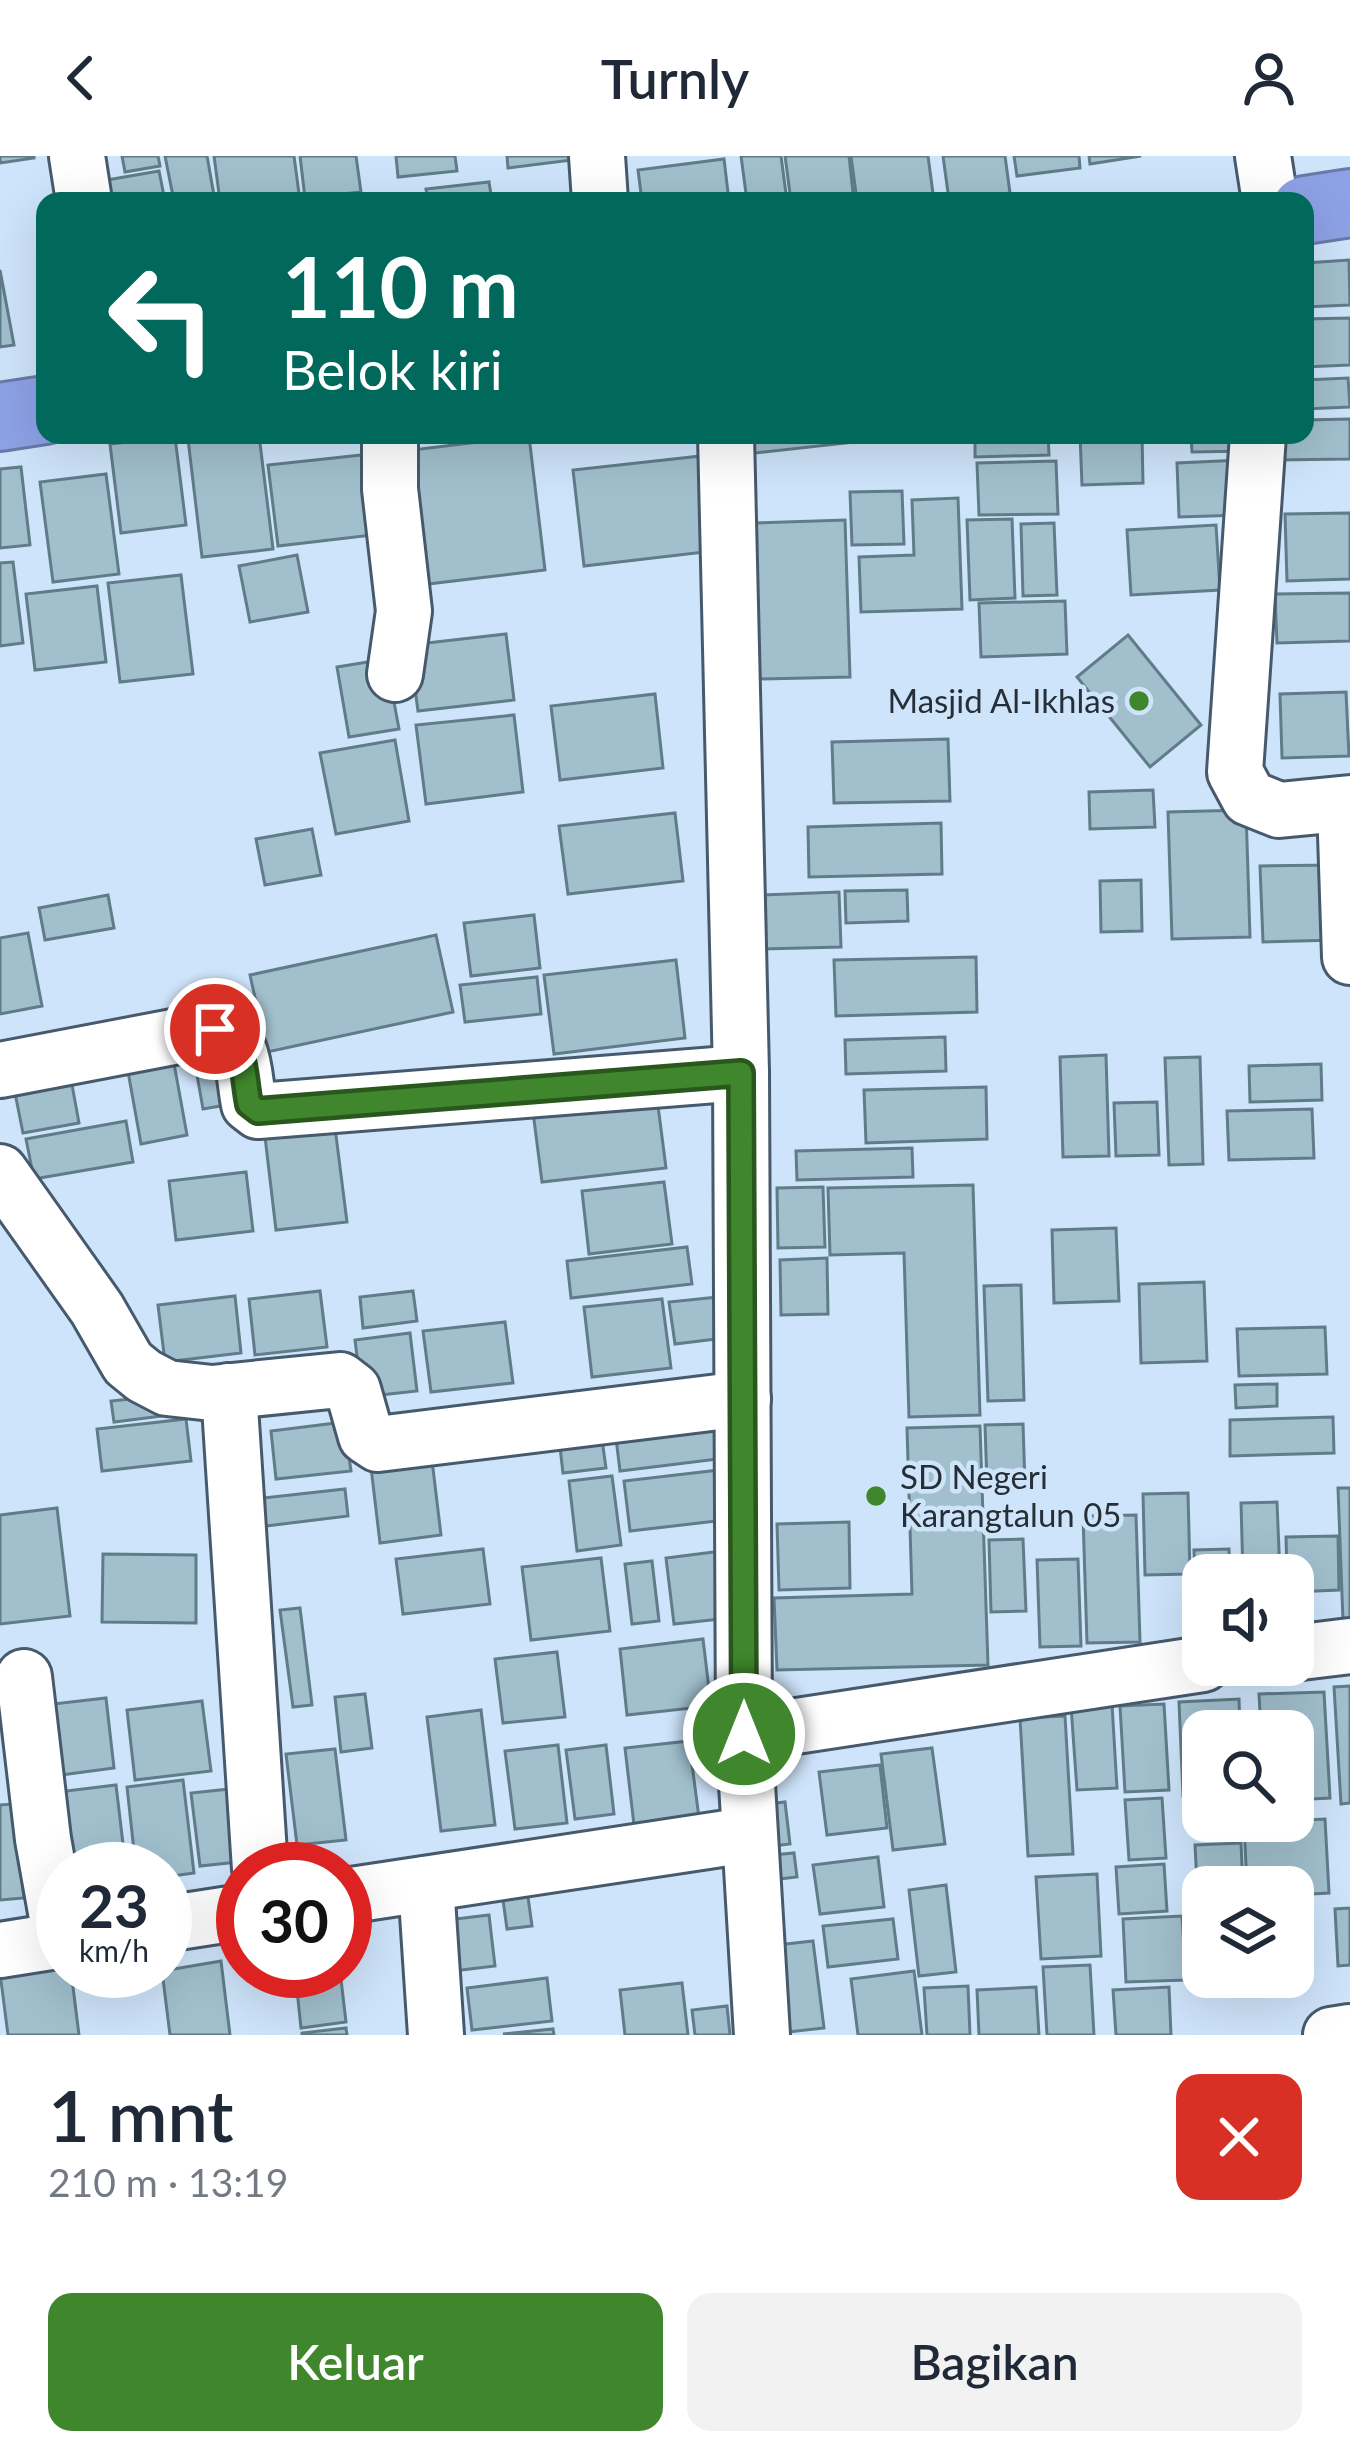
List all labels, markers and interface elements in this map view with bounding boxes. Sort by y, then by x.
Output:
icon: back [48,45,114,111]
icon: person [1236,45,1302,111]
text: Turnly [601,46,749,111]
text: 110 m [282,235,519,336]
icon: left [84,240,240,396]
text: Belok kiri [282,337,503,402]
place label: Masjid Al-Ikhlas [888,680,1115,720]
marker: Masjid Al-Ikhlas [1126,688,1152,714]
pin [164,978,266,1080]
icon: arrive [182,996,248,1062]
place label: SD Negeri Karangtalun 05 [900,1456,1121,1534]
marker: SD Negeri Karangtalun 05 [863,1483,889,1509]
map controls [1182,1554,1314,1998]
button: sound [1182,1554,1314,1686]
position arrow [681,1671,807,1797]
button: search [1182,1710,1314,1842]
speed limit sign: 30 [216,1842,372,1998]
button: layers [1182,1866,1314,1998]
text: 23 [79,1869,149,1941]
text: km/h [79,1932,149,1968]
text: 1 mnt [48,2071,234,2157]
button: close [1176,2074,1302,2200]
text: 210 m · 13:19 [48,2159,288,2205]
button: Keluar [48,2293,663,2431]
button: Bagikan [687,2293,1302,2431]

